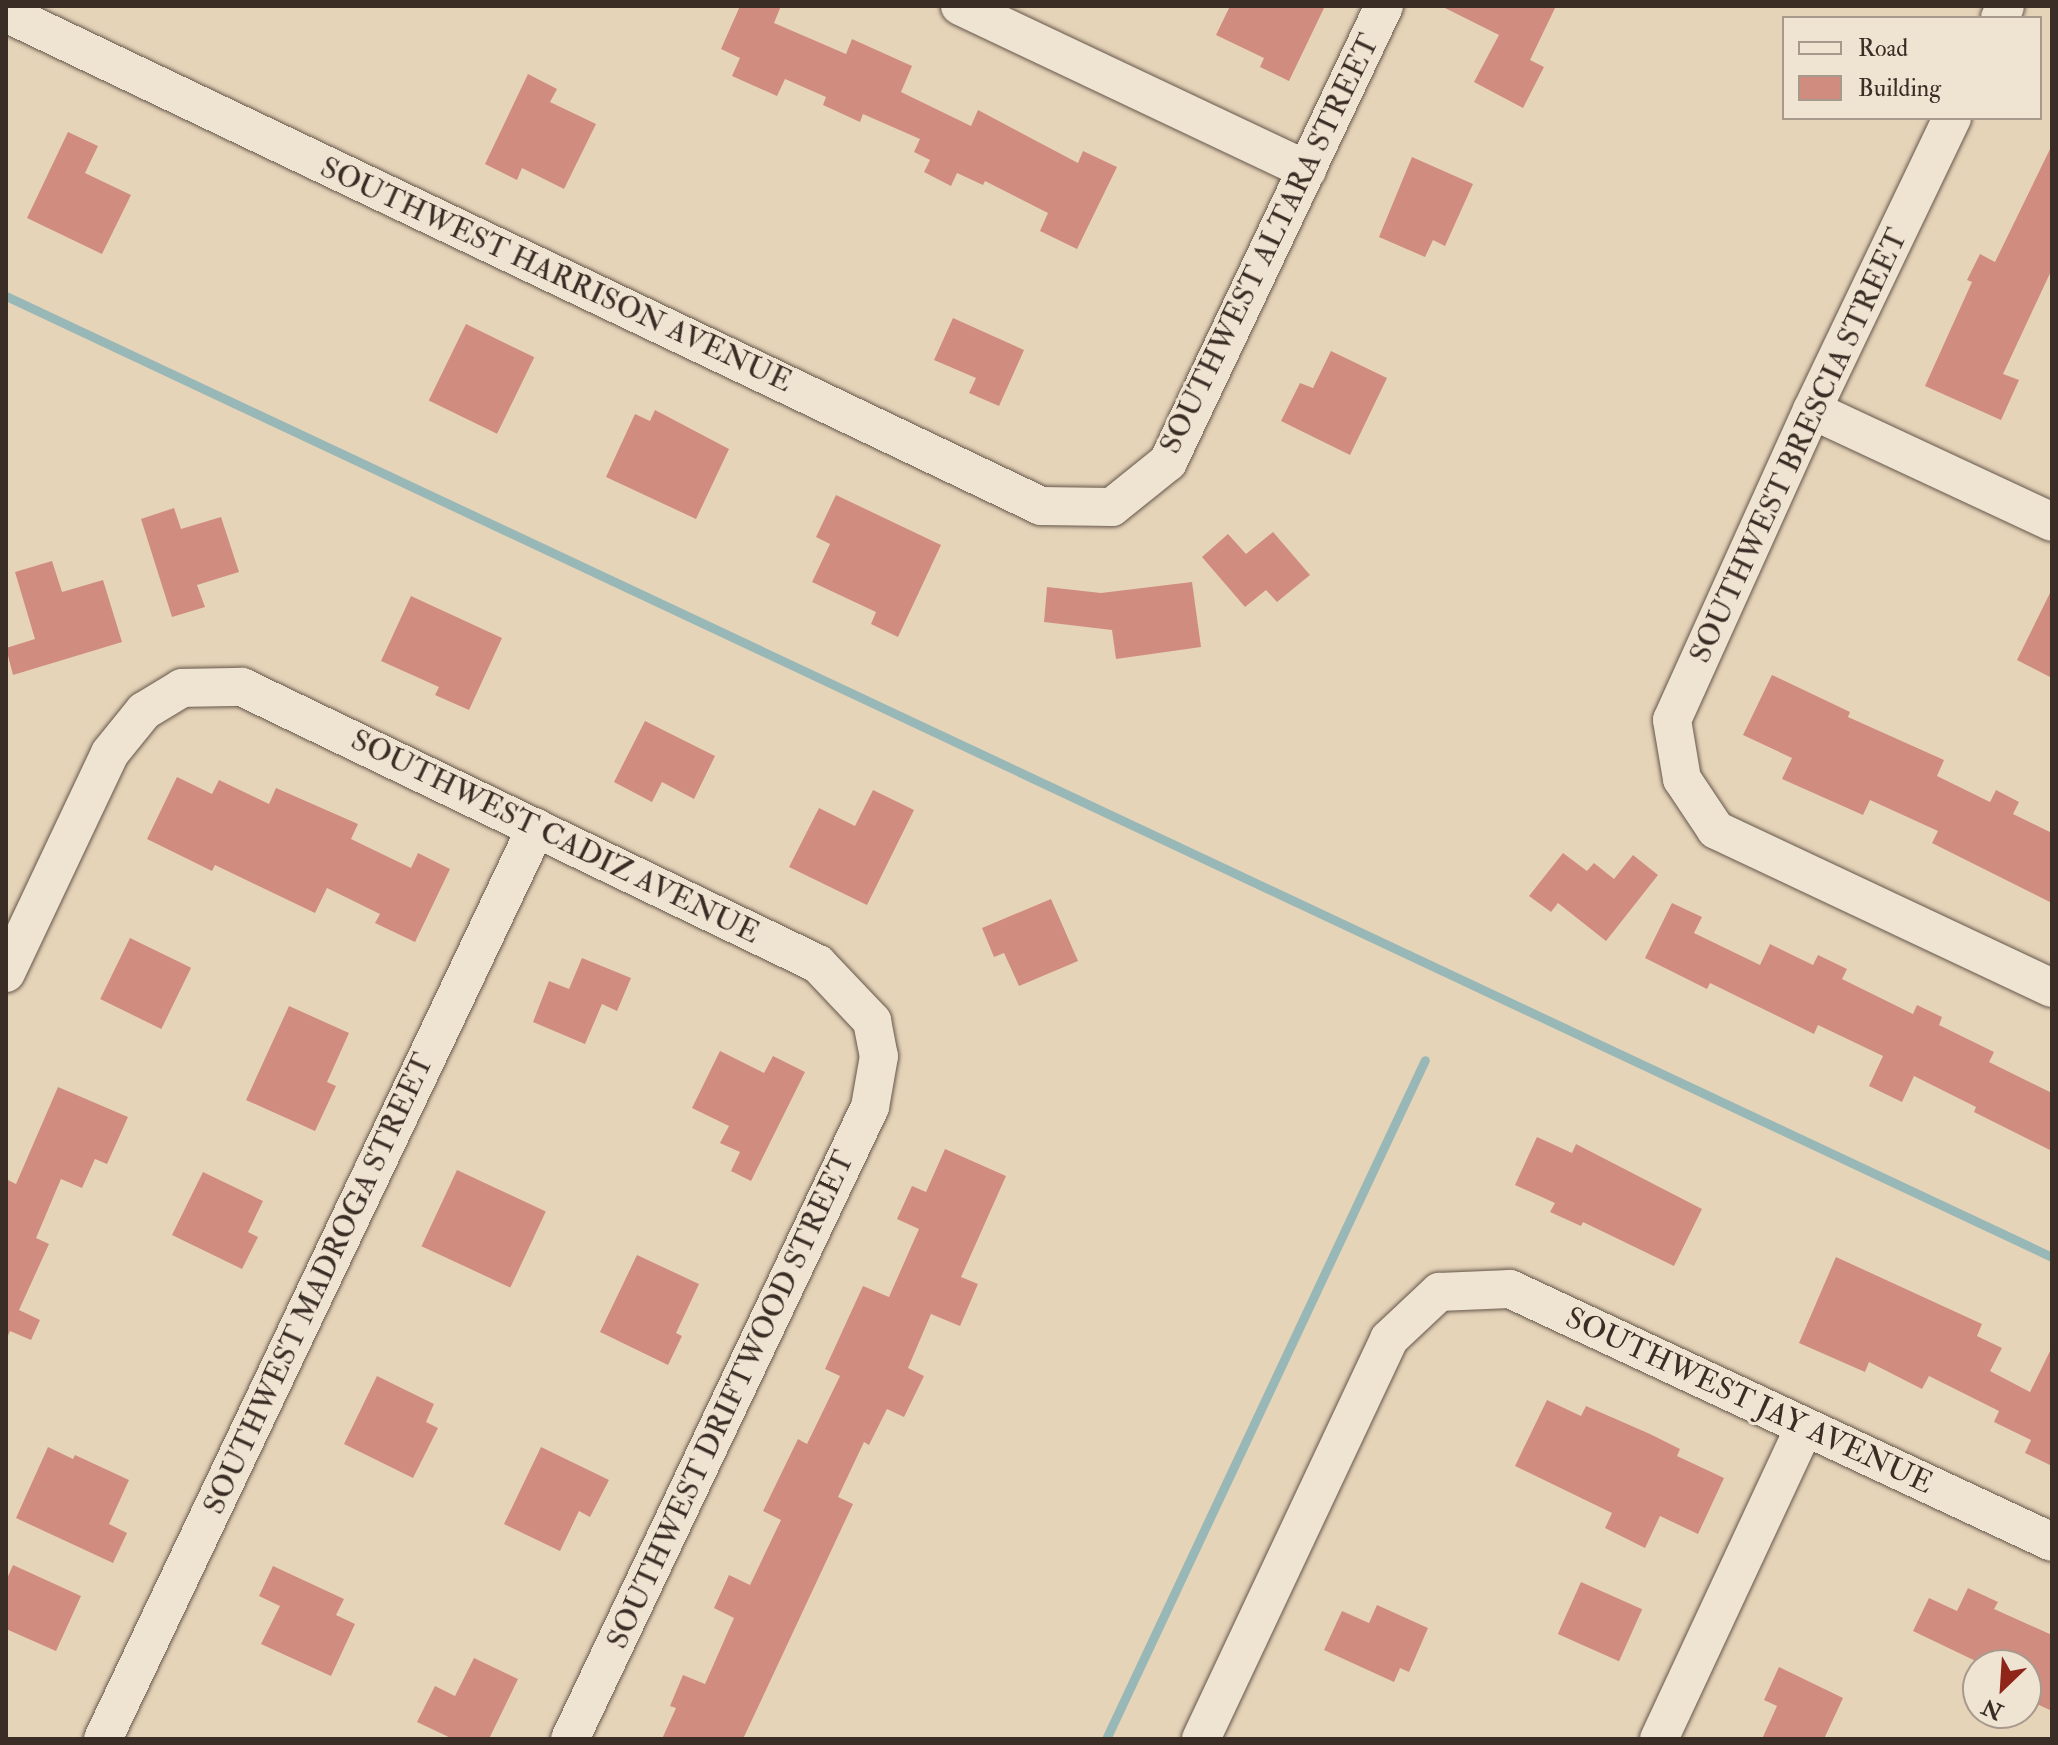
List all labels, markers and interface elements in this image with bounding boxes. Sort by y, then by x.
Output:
legend [1782,16,2042,120]
street label: SOUTHWEST ALTARA STREET [1152,28,1388,460]
text: Road [1858,33,1908,64]
text: Building [1858,73,1941,104]
street label: SOUTHWEST HARRISON AVENUE [314,150,798,400]
street label: SOUTHWEST BRESCIA STREET [1682,223,1916,669]
street label: SOUTHWEST CADIZ AVENUE [345,722,765,952]
street label: SOUTHWEST MADROGA STREET [196,1048,442,1520]
street label: SOUTHWEST DRIFTWOOD STREET [599,1145,863,1655]
street label: SOUTHWEST JAY AVENUE [1560,1300,1938,1502]
north arrow [1962,1649,2042,1729]
text: N [1978,1692,2008,1726]

